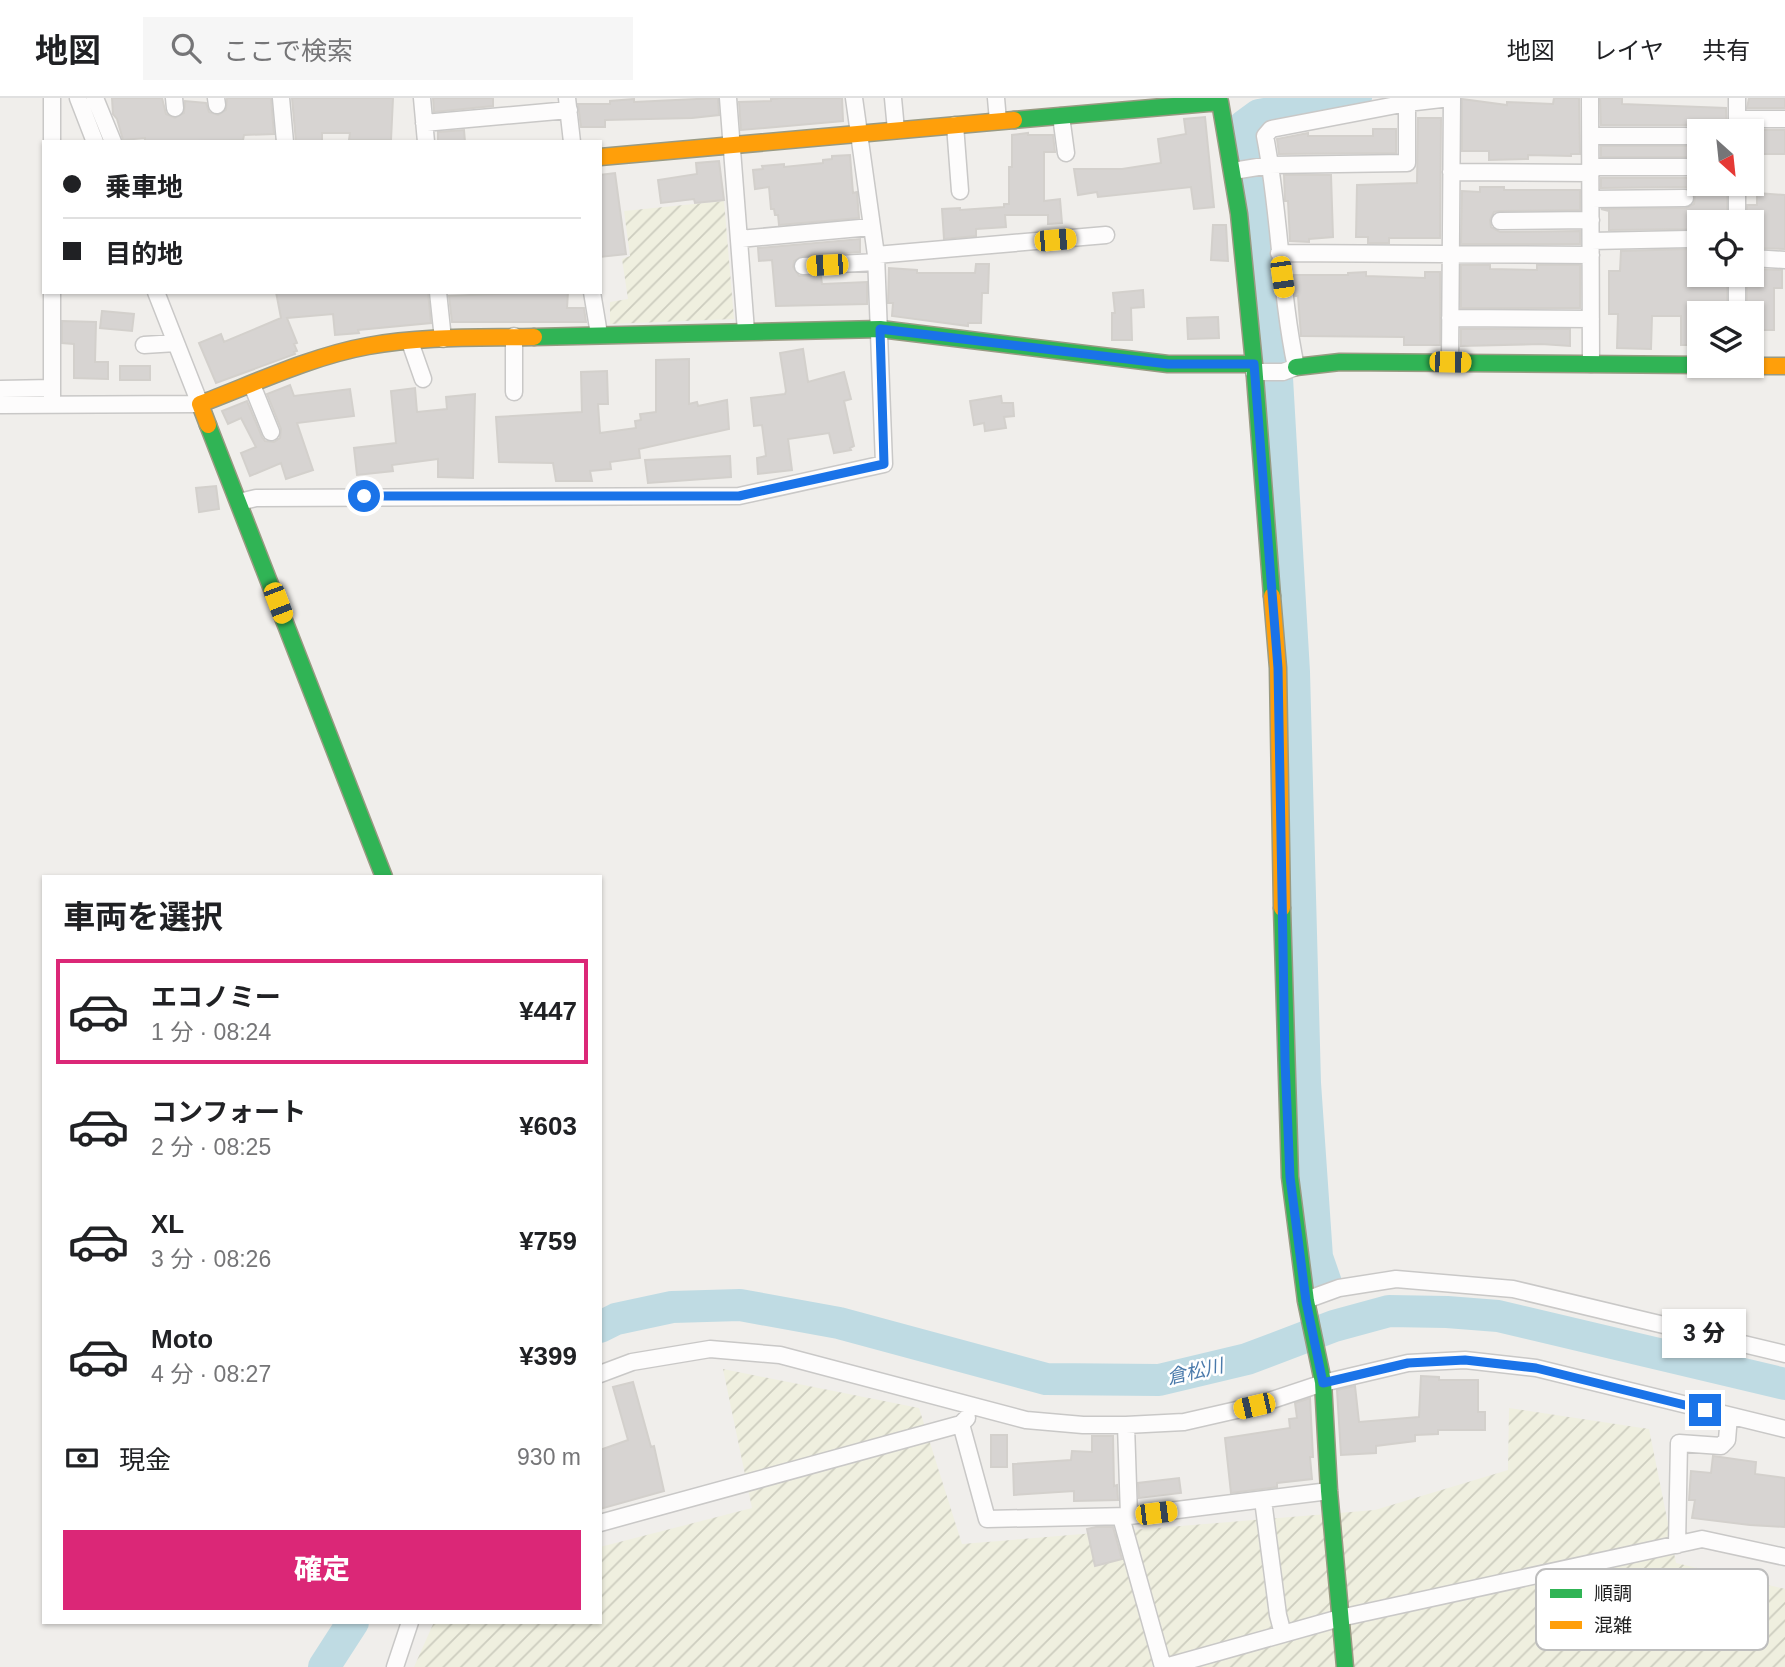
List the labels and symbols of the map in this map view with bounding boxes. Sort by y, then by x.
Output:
north arrow [1687,119,1764,196]
car [1034,228,1077,252]
car [806,253,849,277]
car [1269,255,1296,299]
car [1429,351,1472,373]
route start [348,480,380,512]
car [261,580,296,626]
callout: 3 分 [1663,1308,1747,1358]
water label: 倉松川 [1165,1354,1227,1388]
car [1232,1391,1277,1421]
route end [1689,1394,1721,1426]
car [1134,1500,1179,1526]
legend [1536,1569,1768,1650]
text: 順調 [1594,1583,1632,1604]
text: 混雑 [1594,1615,1632,1636]

